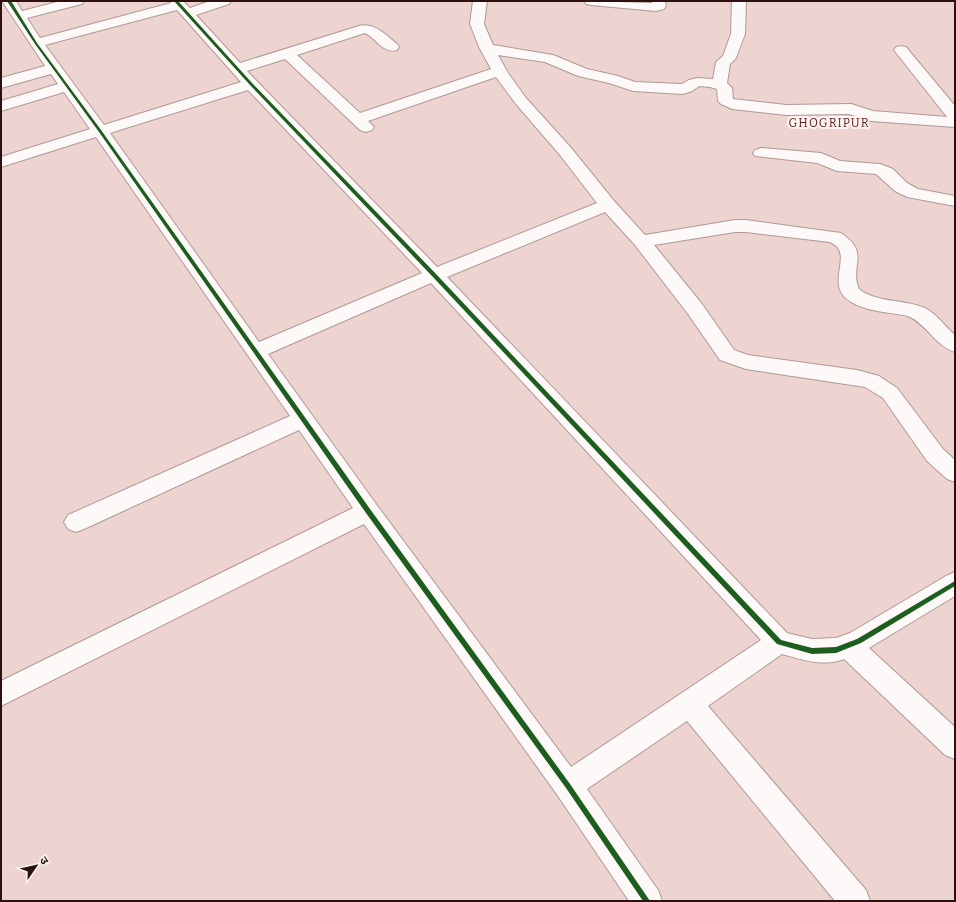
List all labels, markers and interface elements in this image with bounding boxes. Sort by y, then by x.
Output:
district label: GHOGRIPUR [788,116,870,130]
north arrow [16,846,56,886]
text: उ [37,854,51,867]

